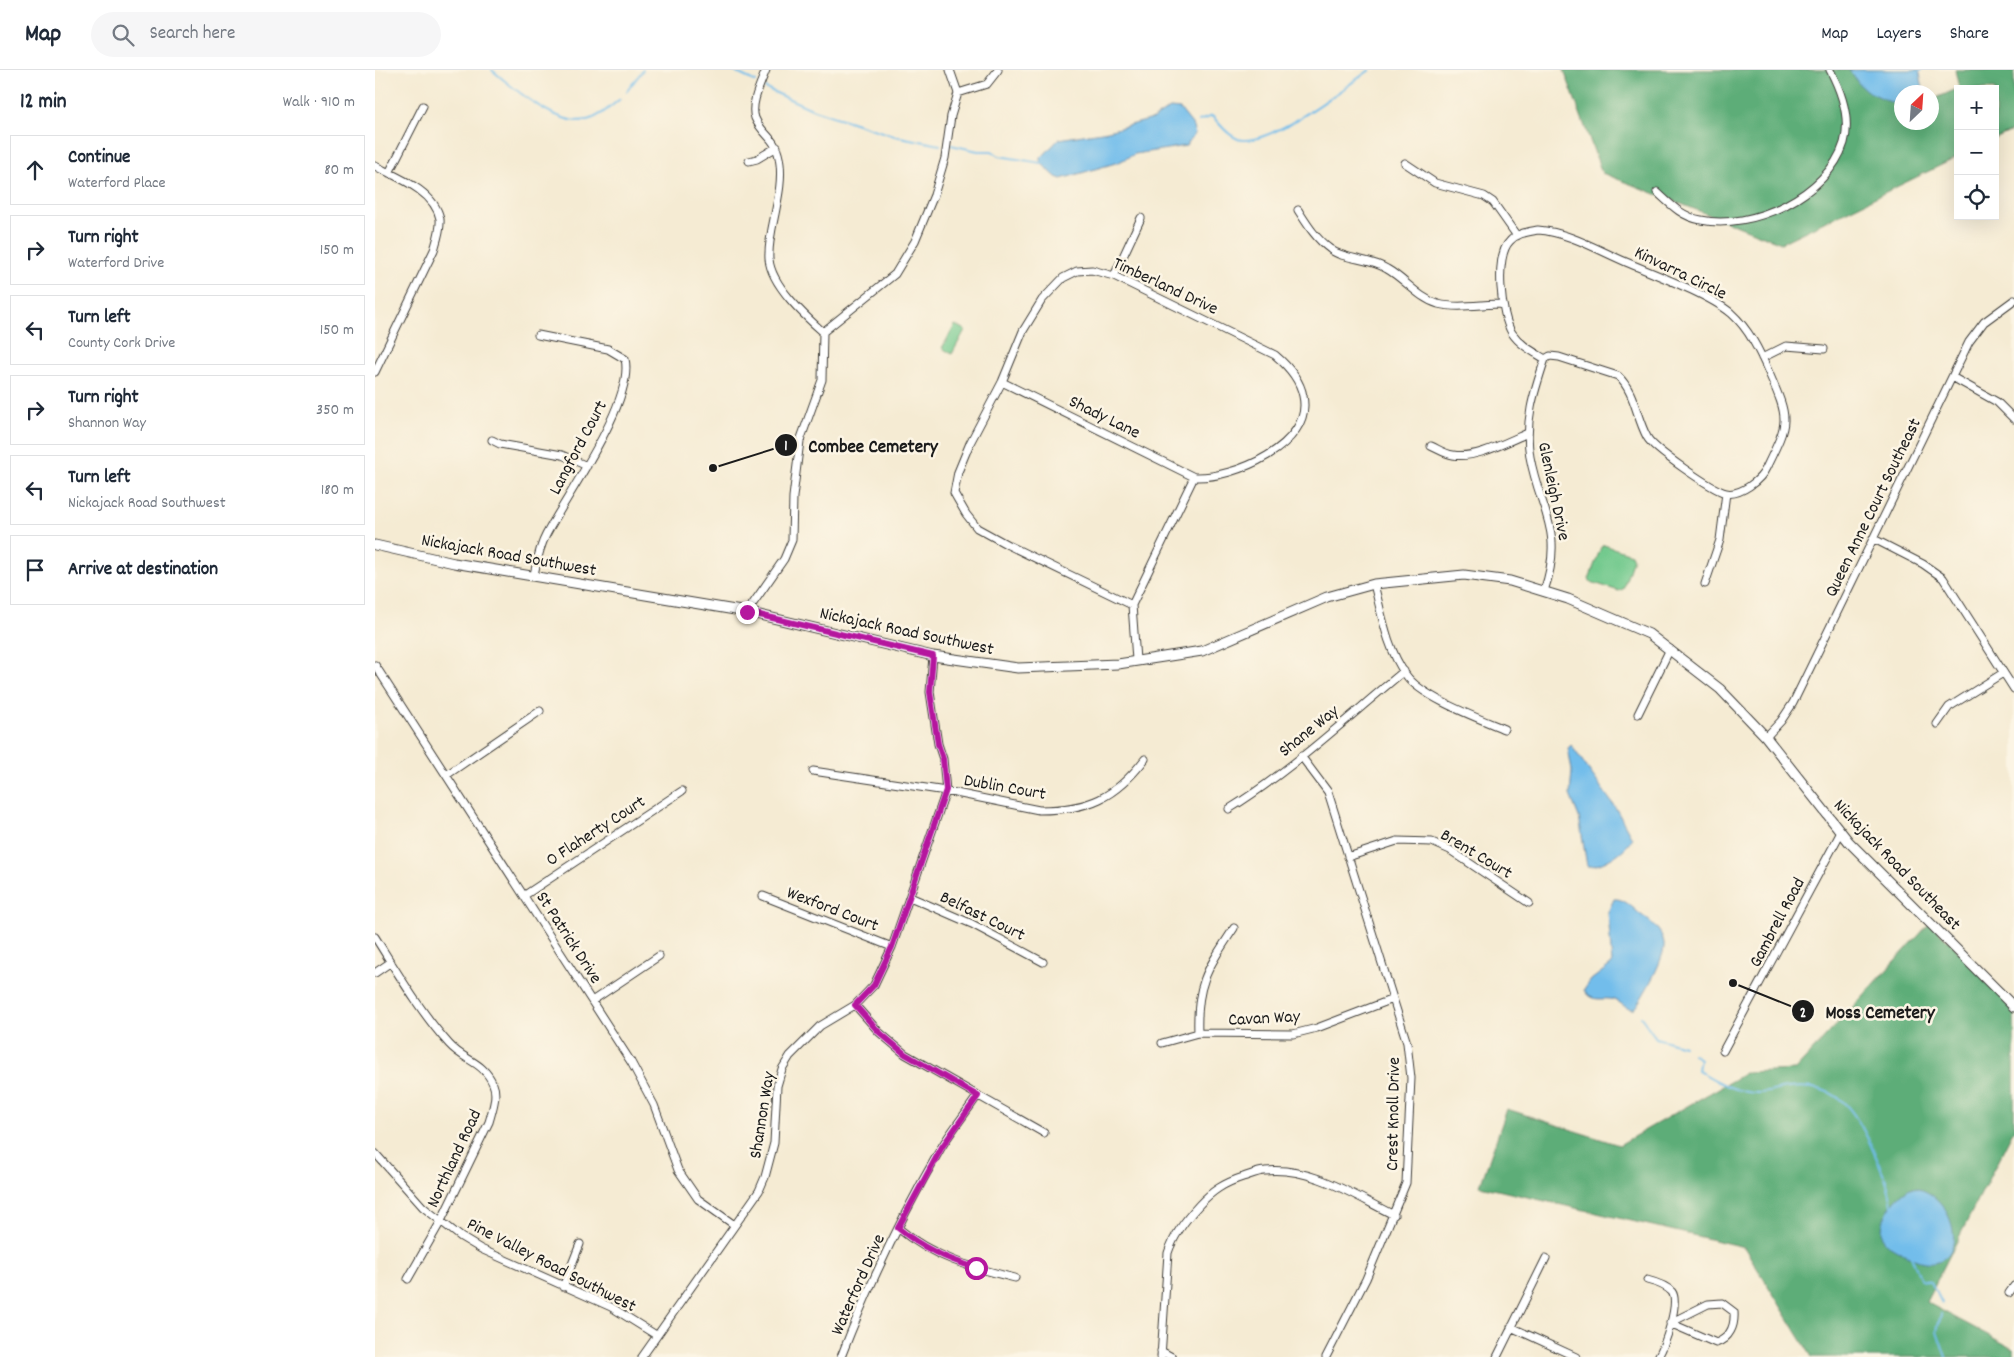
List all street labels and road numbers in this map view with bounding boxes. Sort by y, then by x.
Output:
street label: Kinvarra Circle [1629,241,1730,307]
street label: Timberland Drive [1108,252,1222,323]
street label: Shady Lane [1064,390,1144,446]
street label: Langford Court [544,396,615,500]
street label: Queen Anne Court Southeast [1820,414,1929,602]
street label: Glenleigh Drive [1530,440,1575,543]
street label: Nickajack Road Southwest [419,529,598,584]
street label: Nickajack Road Southwest [817,602,996,663]
street label: Shane Way [1274,699,1346,764]
street label: Dublin Court [962,769,1048,808]
street label: O Flaherty Court [542,790,651,874]
street label: Nickajack Road Southeast [1827,794,1966,937]
street label: Brent Court [1435,824,1517,887]
street label: Gambrell Road [1744,874,1812,973]
street label: Wexford Court [783,881,882,939]
street label: Belfast Court [935,886,1029,949]
street label: St Patrick Drive [529,887,607,989]
street label: Cavan Way [1228,1005,1301,1034]
street label: Crest Knoll Drive [1381,1057,1408,1171]
street label: Shannon Way [744,1069,783,1161]
street label: Northland Road [422,1106,489,1212]
street label: Pine Valley Road Southwest [462,1213,640,1320]
street label: Waterford Drive [826,1230,893,1340]

